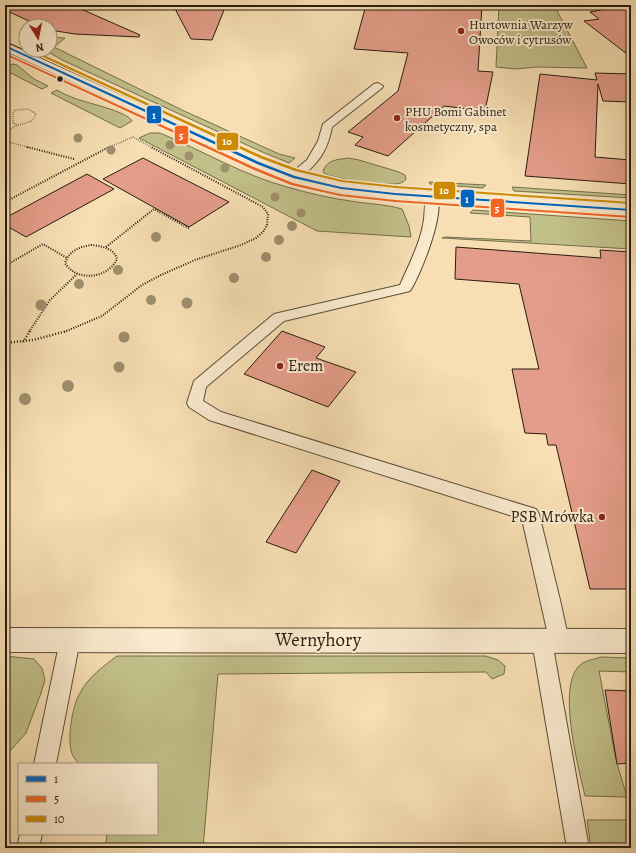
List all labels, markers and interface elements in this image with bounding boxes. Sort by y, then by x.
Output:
place label: Hurtownia Warzyw Owoców i cytrusów [469,16,574,48]
north arrow [18,18,58,58]
marker: Hurtownia Warzyw Owoców i cytrusów [456,26,466,36]
text: N [34,39,45,55]
unlabelled marker [55,74,65,84]
place label: PHU Bomi Gabinet kosmetyczny, spa [405,103,507,135]
line badge: 1 [146,105,162,124]
text: 1 [152,108,156,123]
marker: PHU Bomi Gabinet kosmetyczny, spa [392,113,402,123]
line badge: 5 [174,125,189,145]
text: 5 [179,128,184,143]
line badge: 10 [216,132,239,151]
text: 10 [222,134,232,149]
line badge: 10 [433,181,456,200]
text: 10 [439,183,449,198]
line badge: 1 [460,189,475,208]
text: 1 [465,192,469,207]
line badge: 5 [490,198,505,218]
text: 5 [495,201,500,216]
place label: Erem [288,355,323,377]
marker: Erem [275,361,285,371]
place label: PSB Mrówka [511,506,595,528]
marker: PSB Mrówka [597,512,607,522]
street label: Wernyhory [274,627,362,653]
legend [18,763,158,835]
text: 1 [54,771,58,787]
text: 5 [54,791,59,807]
text: 10 [54,811,65,827]

